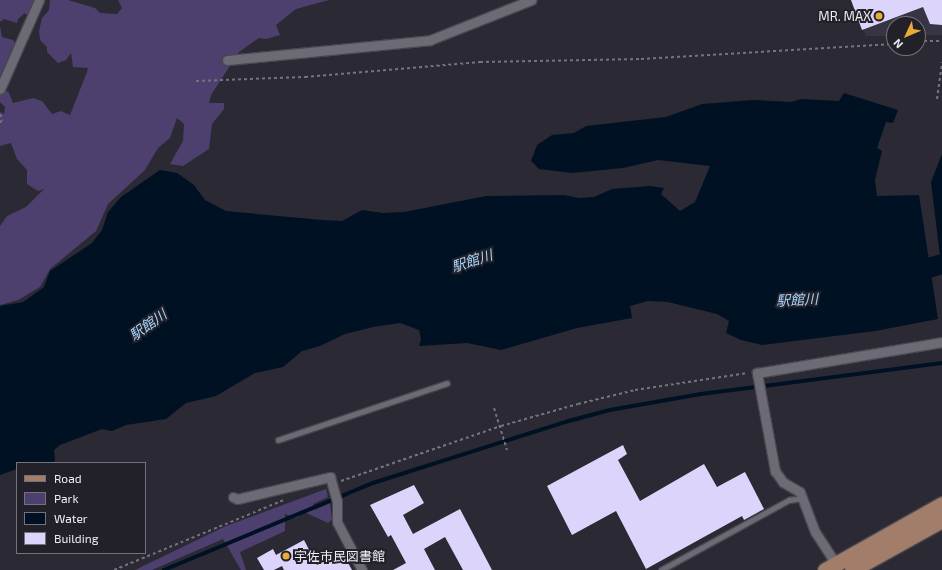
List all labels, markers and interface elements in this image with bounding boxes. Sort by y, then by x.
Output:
place label: MR. MAX [818,8,871,24]
marker: MR. MAX [874,11,884,21]
north arrow [886,16,926,56]
text: N [890,37,905,51]
water label: 駅館川 [449,247,495,275]
water label: 駅館川 [776,291,818,309]
water label: 駅館川 [126,306,170,344]
legend [16,462,146,554]
text: Road [54,471,82,485]
text: Park [54,491,79,505]
text: Water [54,511,88,525]
text: Building [54,531,98,545]
place label: 宇佐市民図書館 [294,548,385,564]
marker: 宇佐市民図書館 [281,551,291,561]

